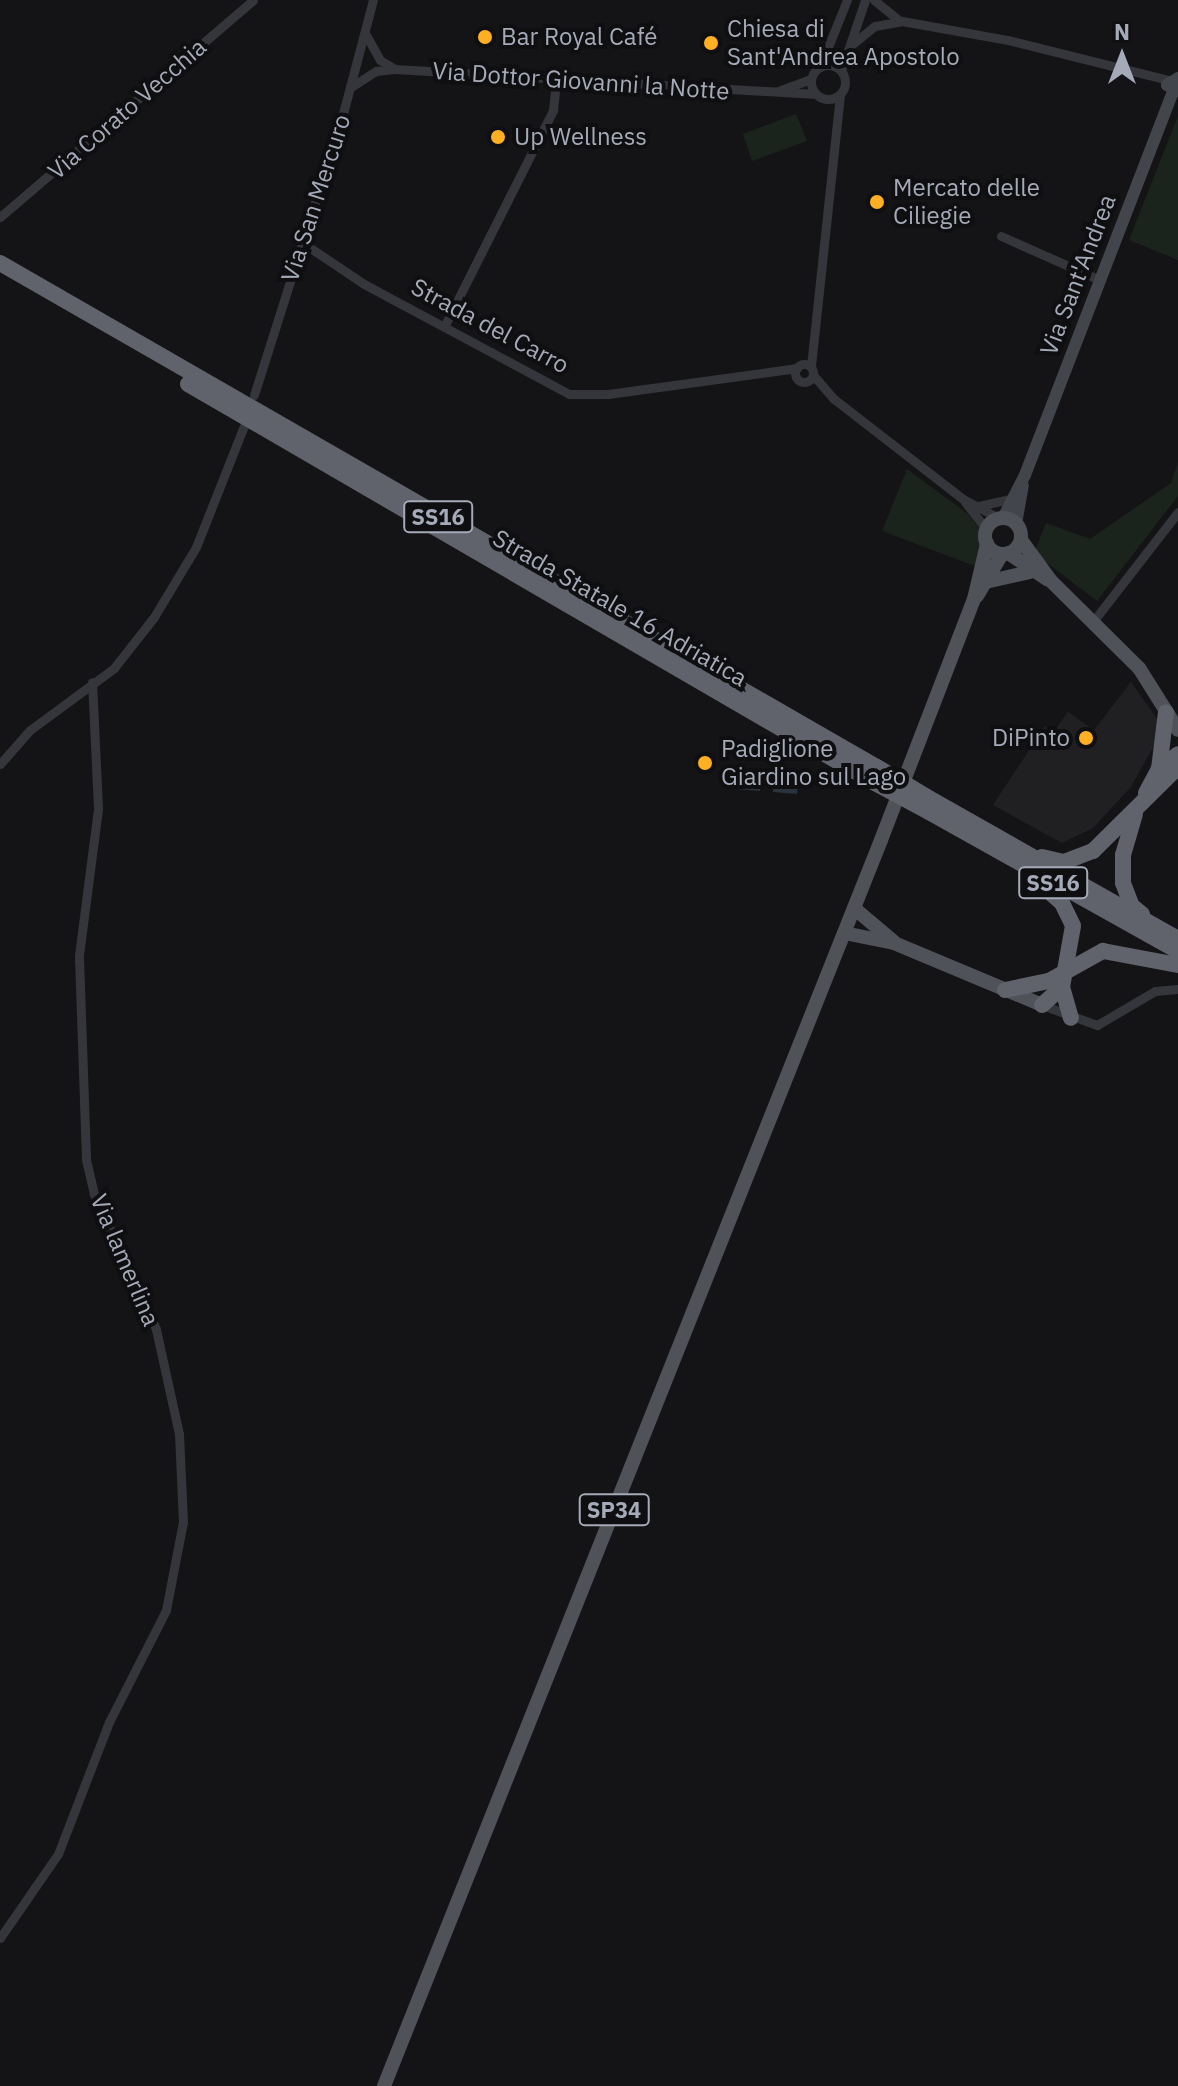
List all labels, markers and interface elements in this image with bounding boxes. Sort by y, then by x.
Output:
place label: Chiesa di Sant'Andrea Apostolo [727,15,960,71]
north arrow [1082,16,1162,96]
text: N [1114,17,1130,46]
place label: Bar Royal Café [501,23,658,51]
marker: Bar Royal Café [476,28,494,46]
street label: Via Corato Vecchia [42,33,212,185]
marker: Chiesa di Sant'Andrea Apostolo [702,34,720,52]
street label: Via Dottor Giovanni la Notte [432,56,730,106]
street label: Via San Mercuro [275,111,357,285]
place label: Up Wellness [514,123,647,151]
marker: Up Wellness [489,128,507,146]
place label: Mercato delle Ciliegie [893,174,1040,230]
street label: Via Sant'Andrea [1034,190,1122,360]
marker: Mercato delle Ciliegie [868,193,886,211]
street label: Strada del Carro [406,272,574,380]
road number: SS16 [402,499,474,535]
street label: Strada Statale 16 Adriatica [488,523,752,693]
place label: DiPinto [992,724,1070,752]
marker: DiPinto [1077,729,1095,747]
place label: Padiglione Giardino sul Lago [721,735,906,791]
marker: Padiglione Giardino sul Lago [696,754,714,772]
road number: SS16 [1017,865,1089,901]
street label: Via lamerlina [84,1190,166,1330]
road number: SP34 [578,1492,650,1528]

